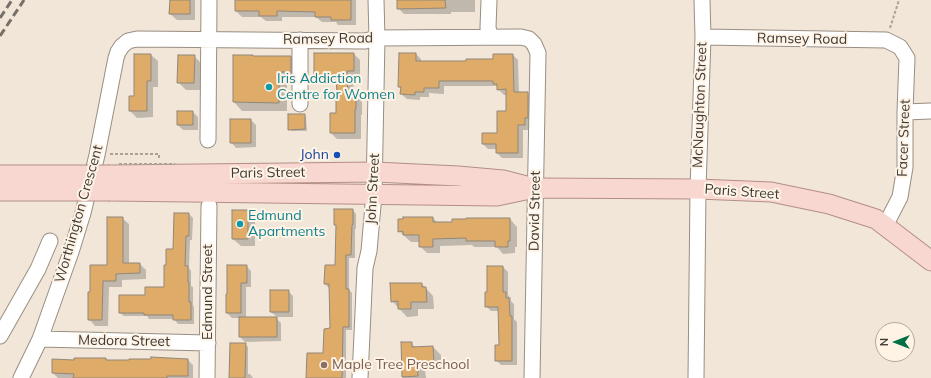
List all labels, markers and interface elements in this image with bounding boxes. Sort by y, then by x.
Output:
street label: Ramsey Road [283,30,373,48]
street label: Ramsey Road [757,30,847,48]
street label: McNaughton Street [689,42,711,168]
place label: Iris Addiction Centre for Women [277,71,395,104]
marker: Iris Addiction Centre for Women [264,82,274,92]
street label: Facer Street [894,99,914,177]
street label: Worthington Crescent [51,143,107,285]
place label: John [300,147,329,163]
marker: John [332,150,342,160]
street label: John Street [363,153,383,225]
street label: Paris Street [230,164,306,182]
street label: David Street [526,171,544,251]
street label: Paris Street [704,181,780,203]
place label: Edmund Apartments [248,208,325,240]
marker: Edmund Apartments [235,219,245,229]
street label: Edmund Street [200,244,216,340]
north arrow [875,322,915,362]
street label: Medora Street [78,332,170,350]
text: N [877,338,891,346]
place label: Maple Tree Preschool [332,357,470,373]
marker: Maple Tree Preschool [319,360,329,370]

